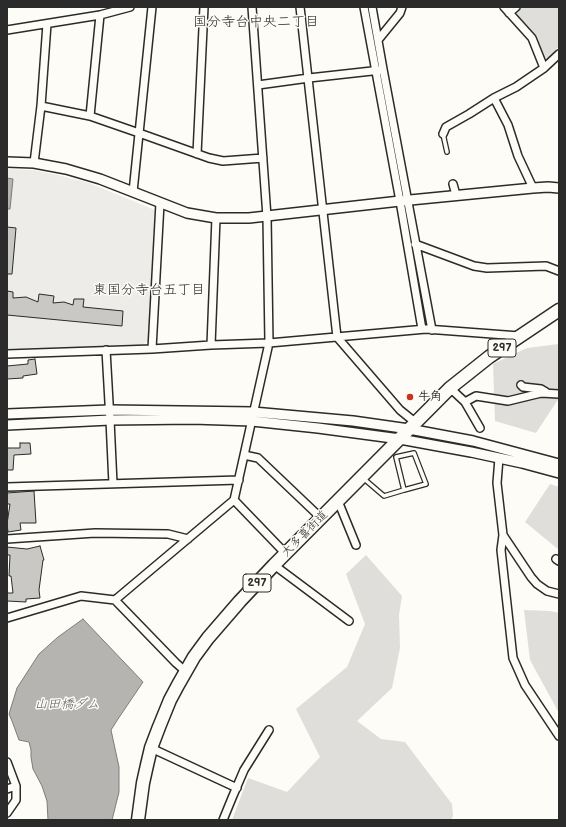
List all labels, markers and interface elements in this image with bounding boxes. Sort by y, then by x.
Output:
district label: 国分寺台中央二丁目 [193,14,319,30]
district label: 東国分寺台五丁目 [93,282,205,298]
road number: 297 [488,339,516,357]
place label: 牛角 [418,390,442,404]
marker: 牛角 [405,392,415,402]
street label: 大多喜街道 [279,508,331,560]
road number: 297 [243,574,271,592]
water label: 山田橋ダム [35,697,99,713]

